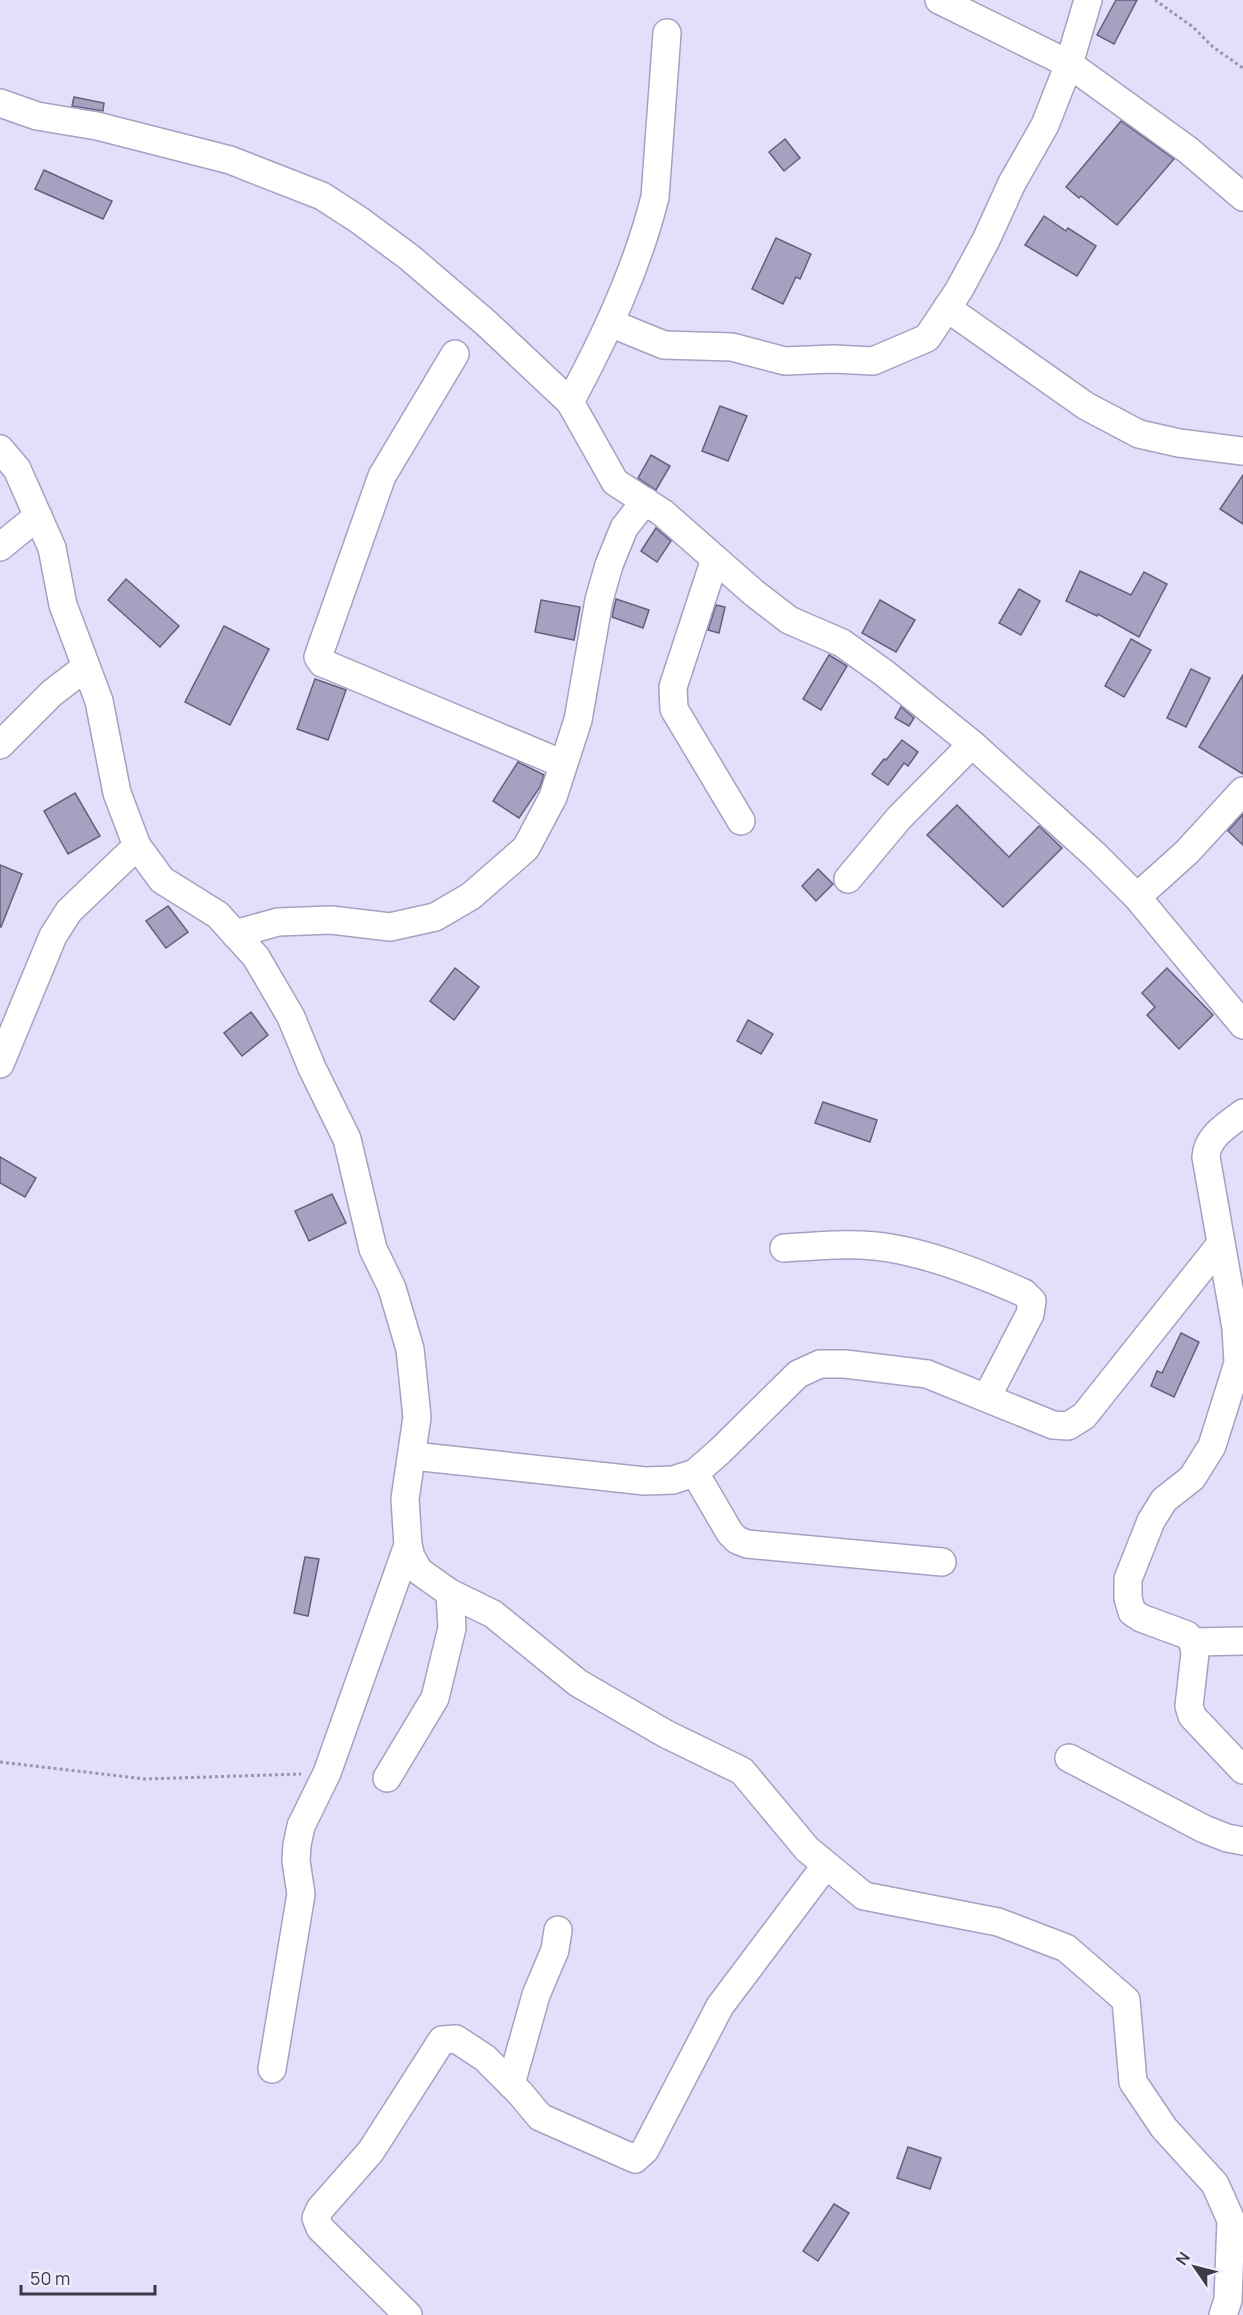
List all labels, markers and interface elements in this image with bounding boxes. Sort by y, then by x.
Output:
north arrow [1165,2237,1225,2297]
text: N [1170,2247,1195,2269]
scale bar [21,2258,154,2296]
text: 50 m [30,2266,70,2290]

